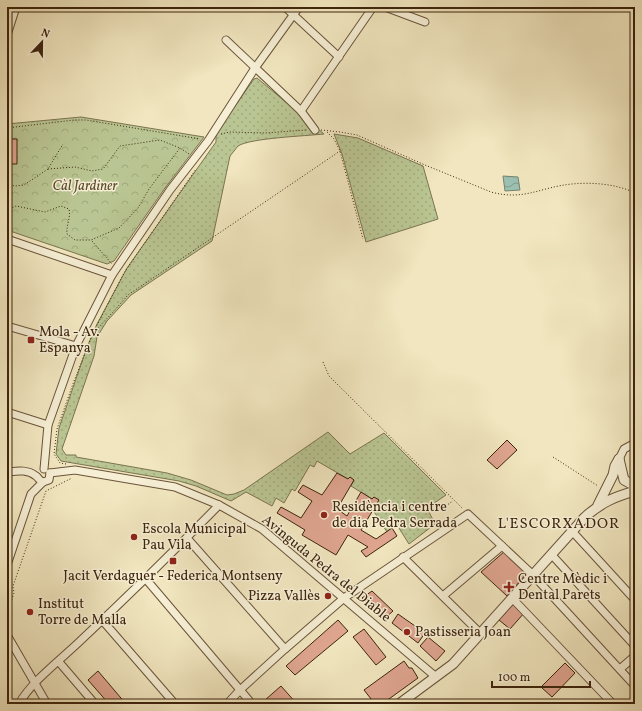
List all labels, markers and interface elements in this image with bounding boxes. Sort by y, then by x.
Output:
north arrow [22,22,62,62]
text: N [39,26,52,43]
park label: Càl Jardiner [52,177,118,196]
place label: Mola - Av. Espanya [39,323,100,358]
marker: Mola - Av. Espanya [26,335,36,345]
place label: Residència i centre de dia Pedra Serrada [332,498,457,533]
marker: Residència i centre de dia Pedra Serrada [319,510,329,520]
street label: Avinguda Pedra del Diable [257,511,395,627]
district label: L'ESCORXADOR [498,514,620,535]
place label: Escola Municipal Pau Vila [142,520,247,555]
marker: Escola Municipal Pau Vila [129,532,139,542]
marker: Jacit Verdaguer - Federica Montseny [168,556,178,566]
place label: Jacit Verdaguer - Federica Montseny [63,567,283,586]
place label: Centre Mèdic i Dental Parets [518,570,607,605]
marker: Centre Mèdic i Dental Parets [503,581,515,593]
place label: Pizza Vallès [248,587,320,606]
marker: Pizza Vallès [323,591,333,601]
place label: Institut Torre de Malla [38,595,127,630]
marker: Institut Torre de Malla [25,607,35,617]
place label: Pastisseria Joan [415,623,511,642]
marker: Pastisseria Joan [402,627,412,637]
scale bar [492,663,590,689]
text: 100 m [498,670,531,686]

